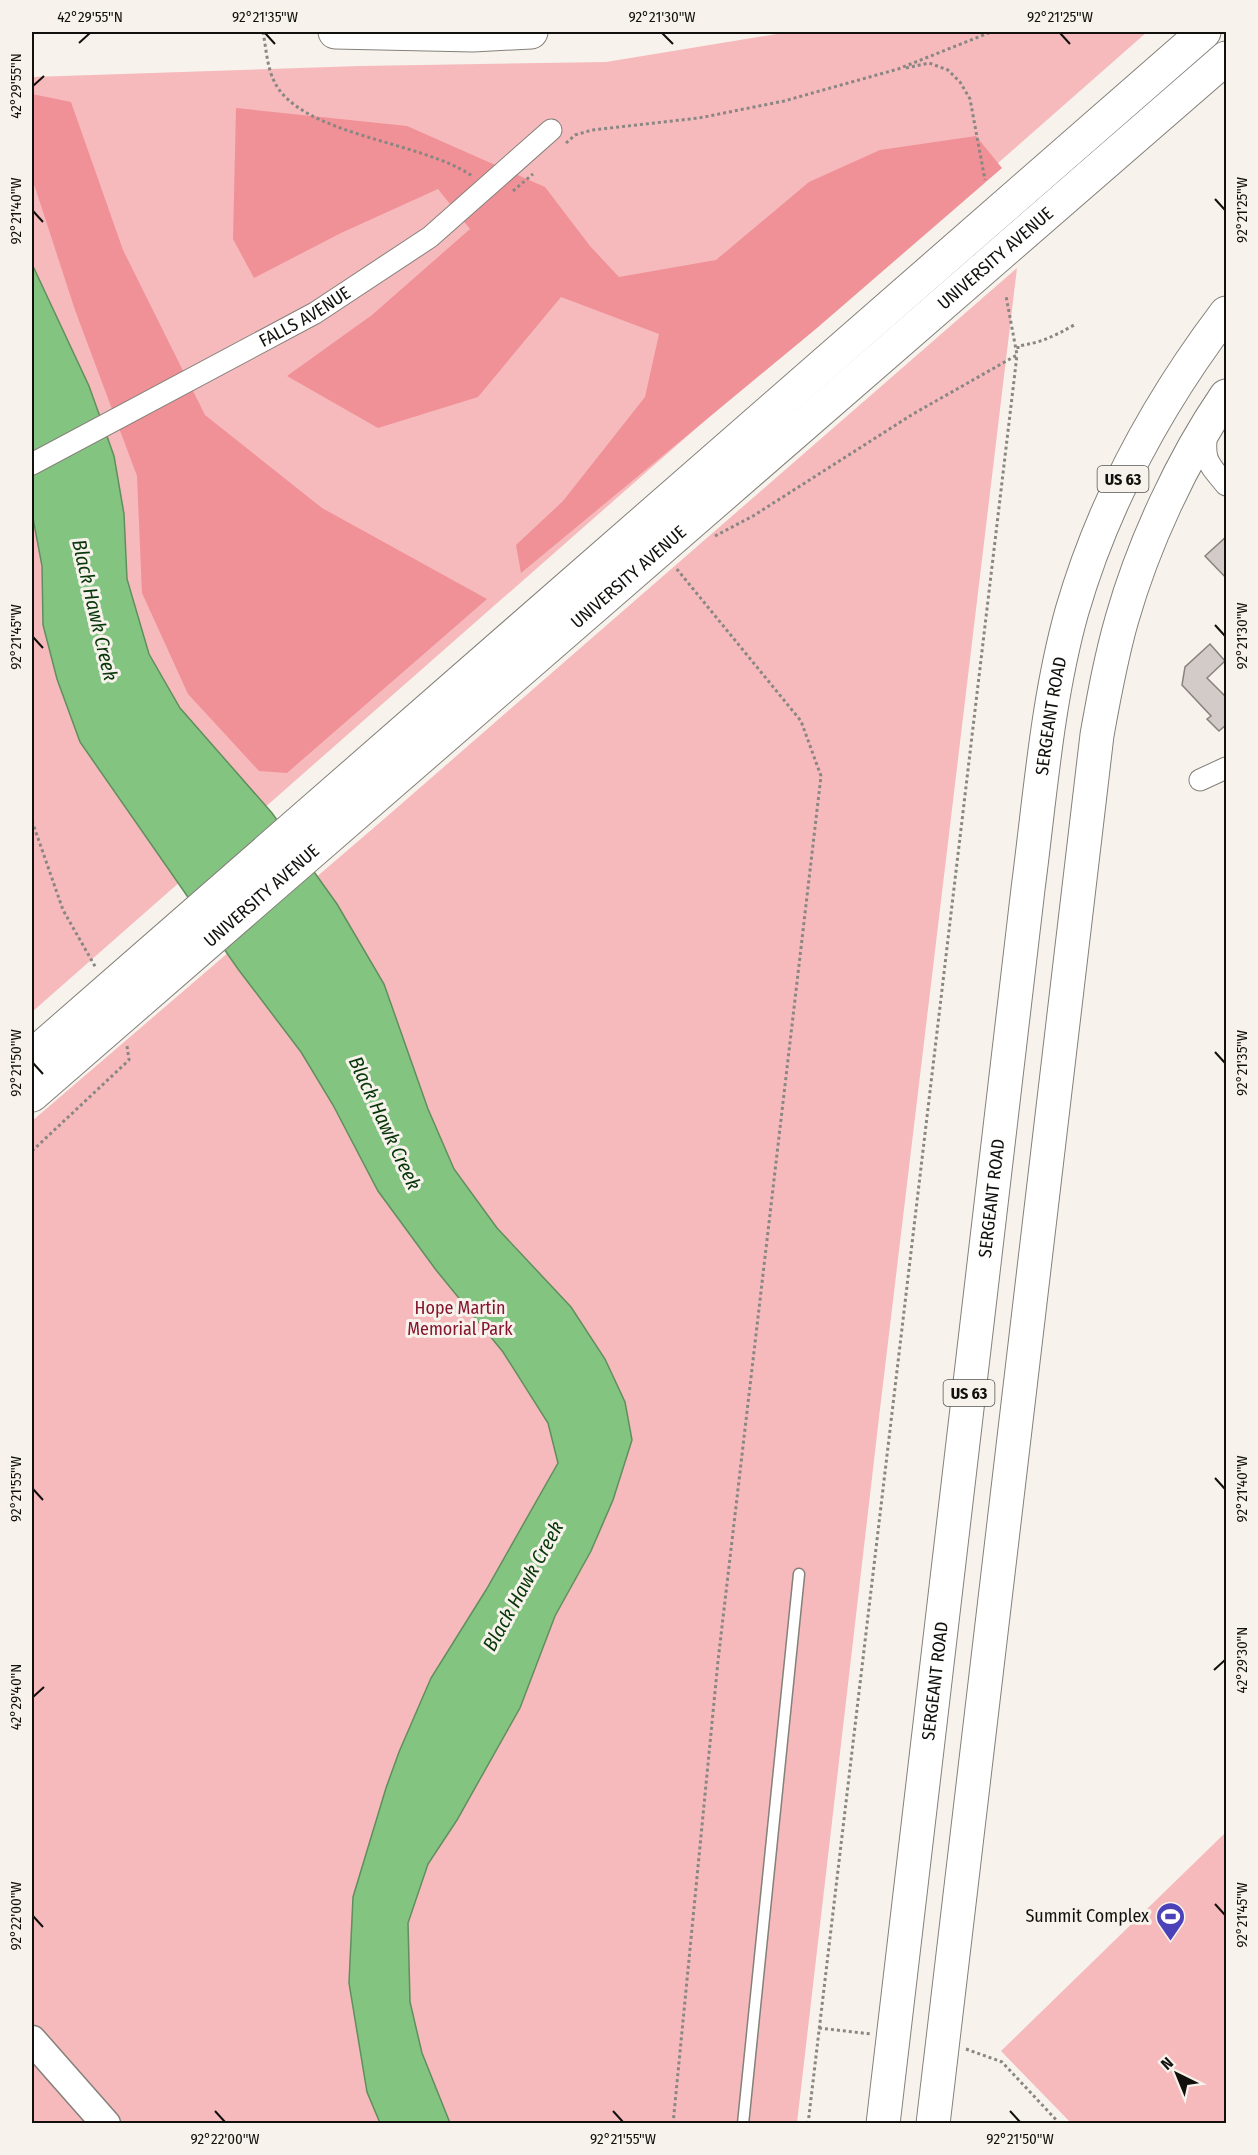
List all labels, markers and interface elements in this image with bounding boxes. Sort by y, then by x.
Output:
text: 42°29'55"N [57,8,123,26]
text: 92°21'35"W [232,8,298,26]
text: 92°21'30"W [628,8,696,26]
text: 92°21'25"W [1027,8,1093,26]
text: 42°29'55"N [7,53,25,119]
text: 92°21'40"W [7,177,25,245]
text: 92°21'25"W [1233,177,1251,243]
street label: UNIVERSITY AVENUE [933,202,1058,314]
street label: FALLS AVENUE [255,282,355,352]
road number: US 63 [1098,466,1148,492]
street label: UNIVERSITY AVENUE [566,521,691,633]
water label: Black Hawk Creek [67,537,123,683]
text: 92°21'30"W [1233,602,1251,670]
text: 92°21'45"W [7,604,25,670]
street label: SERGEANT ROAD [1031,655,1071,777]
street label: UNIVERSITY AVENUE [199,840,324,952]
text: 92°21'50"W [7,1029,25,1097]
text: 92°21'35"W [1233,1030,1251,1096]
water label: Black Hawk Creek [344,1052,426,1194]
street label: SERGEANT ROAD [974,1138,1010,1259]
park label: Hope Martin Memorial Park [407,1297,513,1340]
road number: US 63 [944,1380,994,1406]
text: 92°21'40"W [1233,1455,1251,1523]
text: 92°21'55"W [7,1456,25,1522]
water label: Black Hawk Creek [477,1517,569,1655]
street label: SERGEANT ROAD [917,1620,953,1742]
text: 42°29'30"N [1233,1627,1251,1693]
text: 42°29'40"N [7,1664,25,1730]
text: 92°22'00"W [7,1881,25,1951]
text: 92°21'45"W [1233,1882,1251,1948]
sports icon: Summit Complex [1154,1900,1186,1942]
place label: Summit Complex [1025,1905,1149,1927]
north arrow [1147,2044,1207,2104]
text: N [1157,2053,1177,2074]
text: 92°22'00"W [190,2130,260,2148]
text: 92°21'55"W [590,2130,656,2148]
text: 92°21'50"W [986,2130,1054,2148]

